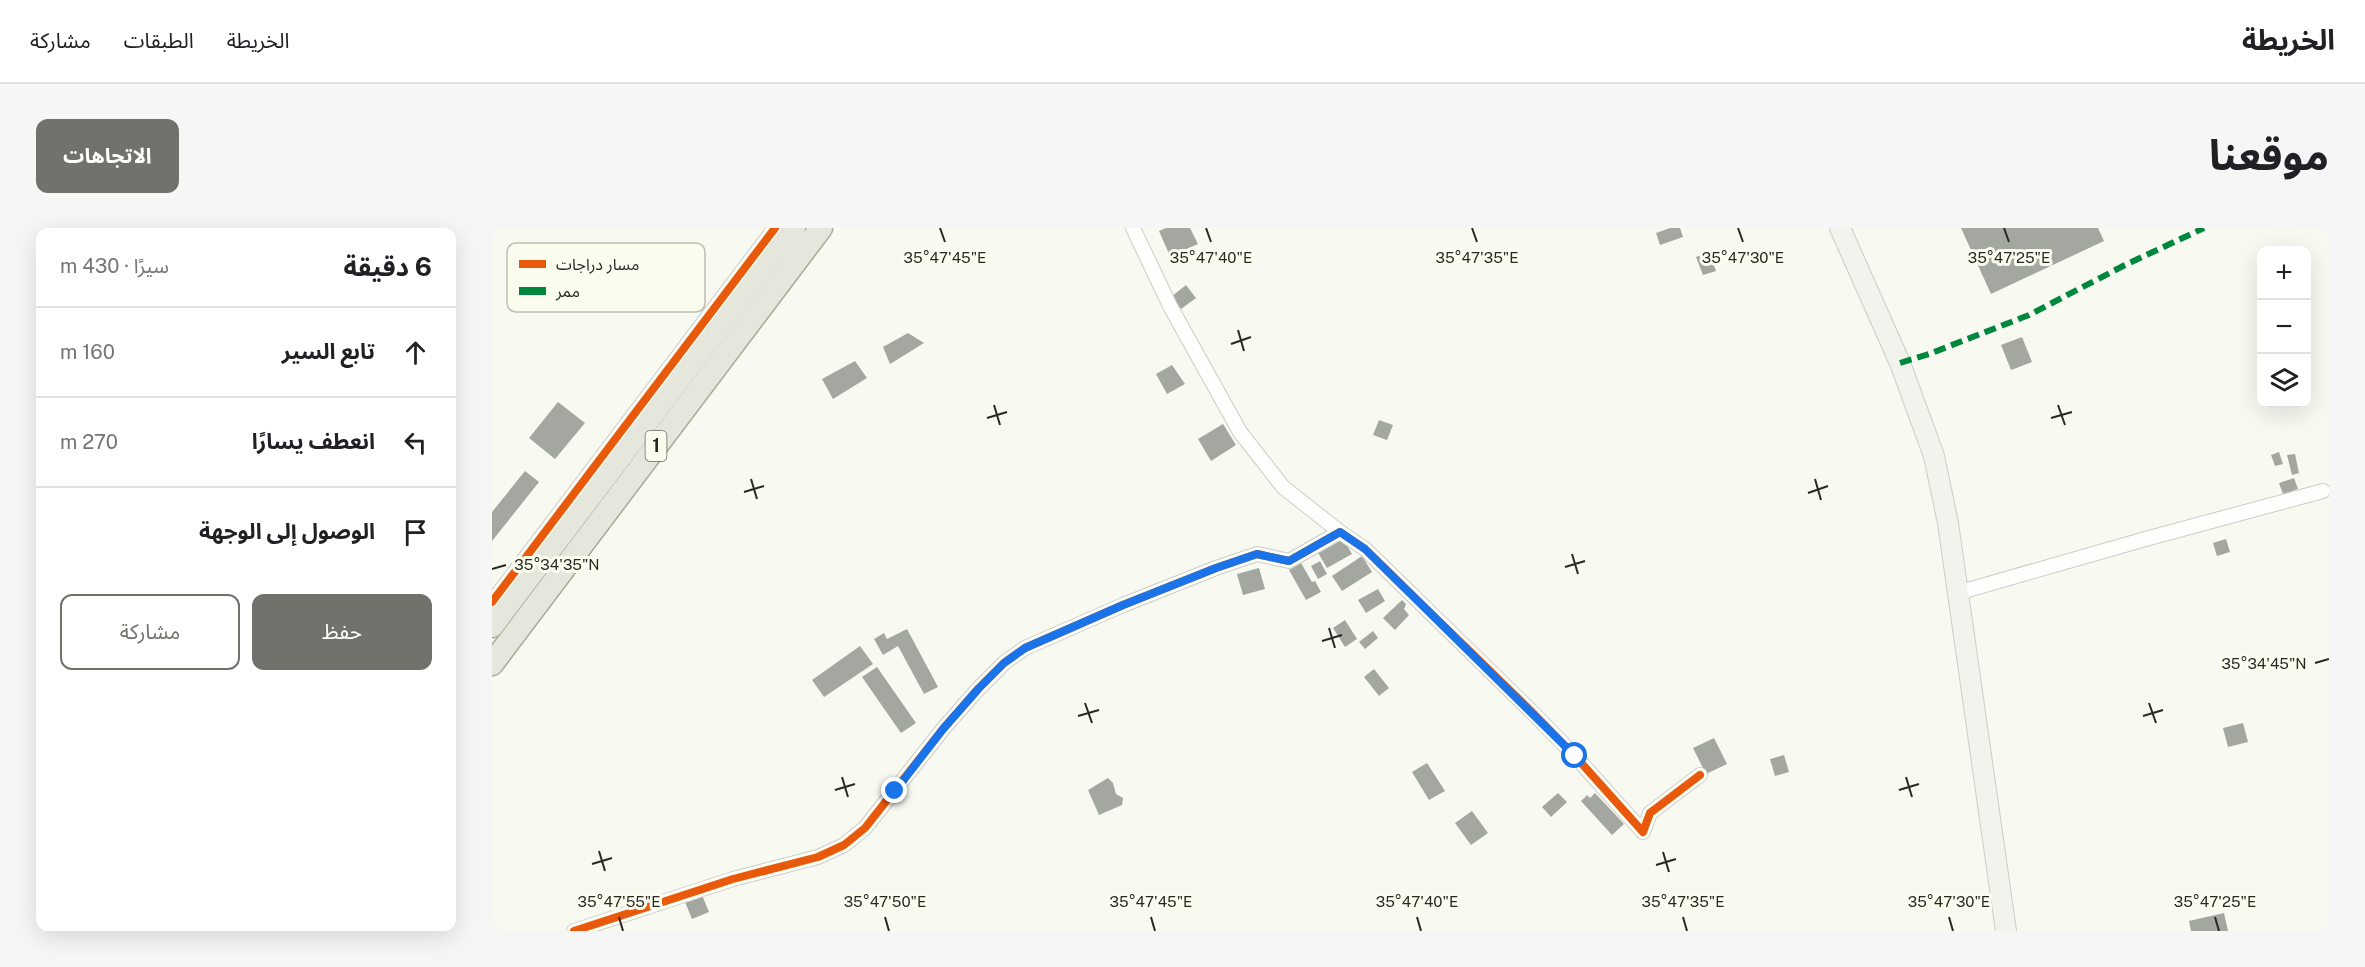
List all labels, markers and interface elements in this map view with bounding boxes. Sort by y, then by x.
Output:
text: الخريطة [2242,23,2335,56]
text: مشاركة [30,28,91,53]
text: الطبقات [124,28,194,53]
text: الخريطة [227,28,290,53]
button: الاتجاهات [36,119,179,193]
text: موقعنا [2209,130,2329,179]
legend [507,243,705,312]
map controls [2257,246,2311,408]
button: + [2257,246,2311,300]
text: 35°47'45"E [904,249,986,266]
text: 35°47'40"E [1170,249,1252,266]
text: 35°47'35"E [1436,249,1518,266]
text: 35°47'30"E [1702,249,1784,266]
text: 35°47'25"E [1968,249,2050,266]
text: 6 دقيقة [344,251,432,282]
text: سيرًا · 430 m [60,254,169,278]
text: مسار دراجات [556,255,639,274]
text: ممر [555,282,580,301]
button: − [2257,300,2311,354]
icon: ahead [399,336,432,369]
text: تابع السير [282,338,375,364]
text: 160 m [60,340,115,364]
button: layers [2257,354,2311,408]
icon: left [399,426,432,459]
text: انعطف يسارًا [252,428,375,454]
text: 270 m [60,430,118,454]
road number: 1 [646,431,666,461]
icon: arrive [399,516,432,549]
text: الوصول إلى الوجهة [199,518,375,544]
text: 35°34'35"N [514,556,600,573]
button: مشاركة [60,594,240,670]
button: حفظ [252,594,432,670]
text: 35°34'45"N [2221,655,2307,672]
route start [1561,742,1587,768]
route end [881,777,907,803]
text: 35°47'55"E [577,893,661,910]
text: 35°47'50"E [844,893,926,910]
text: 35°47'45"E [1110,893,1192,910]
text: 35°47'40"E [1376,893,1458,910]
text: 35°47'35"E [1642,893,1724,910]
text: 35°47'30"E [1908,893,1990,910]
text: 35°47'25"E [2174,893,2256,910]

